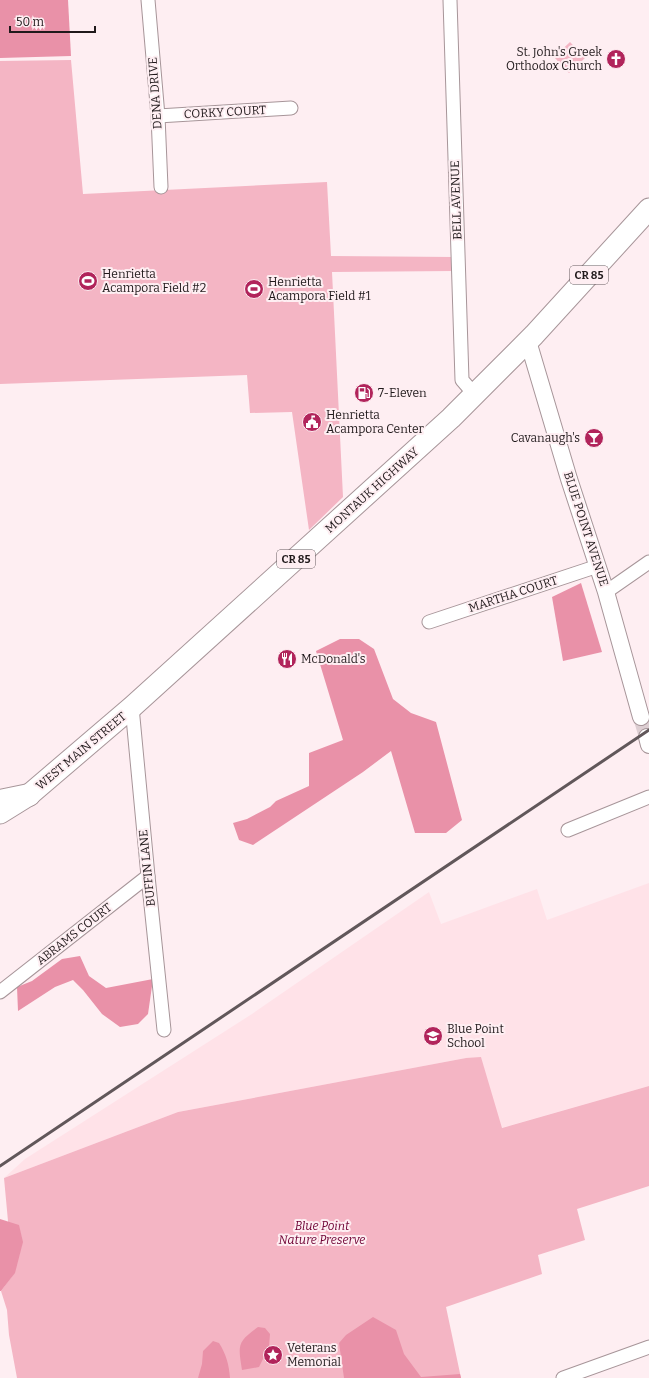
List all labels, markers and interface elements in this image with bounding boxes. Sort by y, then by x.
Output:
scale bar [10,8,95,34]
text: 50 m [16,15,45,29]
place label: St. John's Greek Orthodox Church [506,45,603,73]
church icon: St. John's Greek Orthodox Church [605,48,627,70]
street label: DENA DRIVE [146,57,164,129]
street label: CORKY COURT [183,103,267,121]
street label: BELL AVENUE [448,160,464,240]
road number: CR 85 [570,266,608,284]
place label: Henrietta Acampora Field #2 [102,267,206,295]
sports icon: Henrietta Acampora Field #2 [77,270,99,292]
place label: Henrietta Acampora Field #1 [268,275,371,303]
sports icon: Henrietta Acampora Field #1 [243,278,265,300]
fuel station icon: 7-Eleven [353,382,375,404]
place label: 7-Eleven [378,386,427,400]
place label: Henrietta Acampora Center [326,408,424,436]
public building icon: Henrietta Acampora Center [301,411,323,433]
bar icon: Cavanaugh's [583,427,605,449]
place label: Cavanaugh's [511,431,580,445]
street label: MONTAUK HIGHWAY [322,444,422,536]
street label: BLUE POINT AVENUE [561,470,611,588]
road number: CR 85 [277,550,315,568]
street label: MARTHA COURT [467,573,559,615]
restaurant icon: McDonald's [276,648,298,670]
place label: McDonald's [301,652,366,666]
street label: WEST MAIN STREET [33,709,129,793]
street label: BUFFIN LANE [136,829,158,907]
street label: ABRAMS COURT [34,900,114,968]
place label: Blue Point School [447,1022,504,1050]
school or university icon: Blue Point School [422,1025,444,1047]
park label: Blue Point Nature Preserve [279,1219,365,1247]
place label: Veterans Memorial [287,1341,342,1369]
place icon: Veterans Memorial [262,1344,284,1366]

